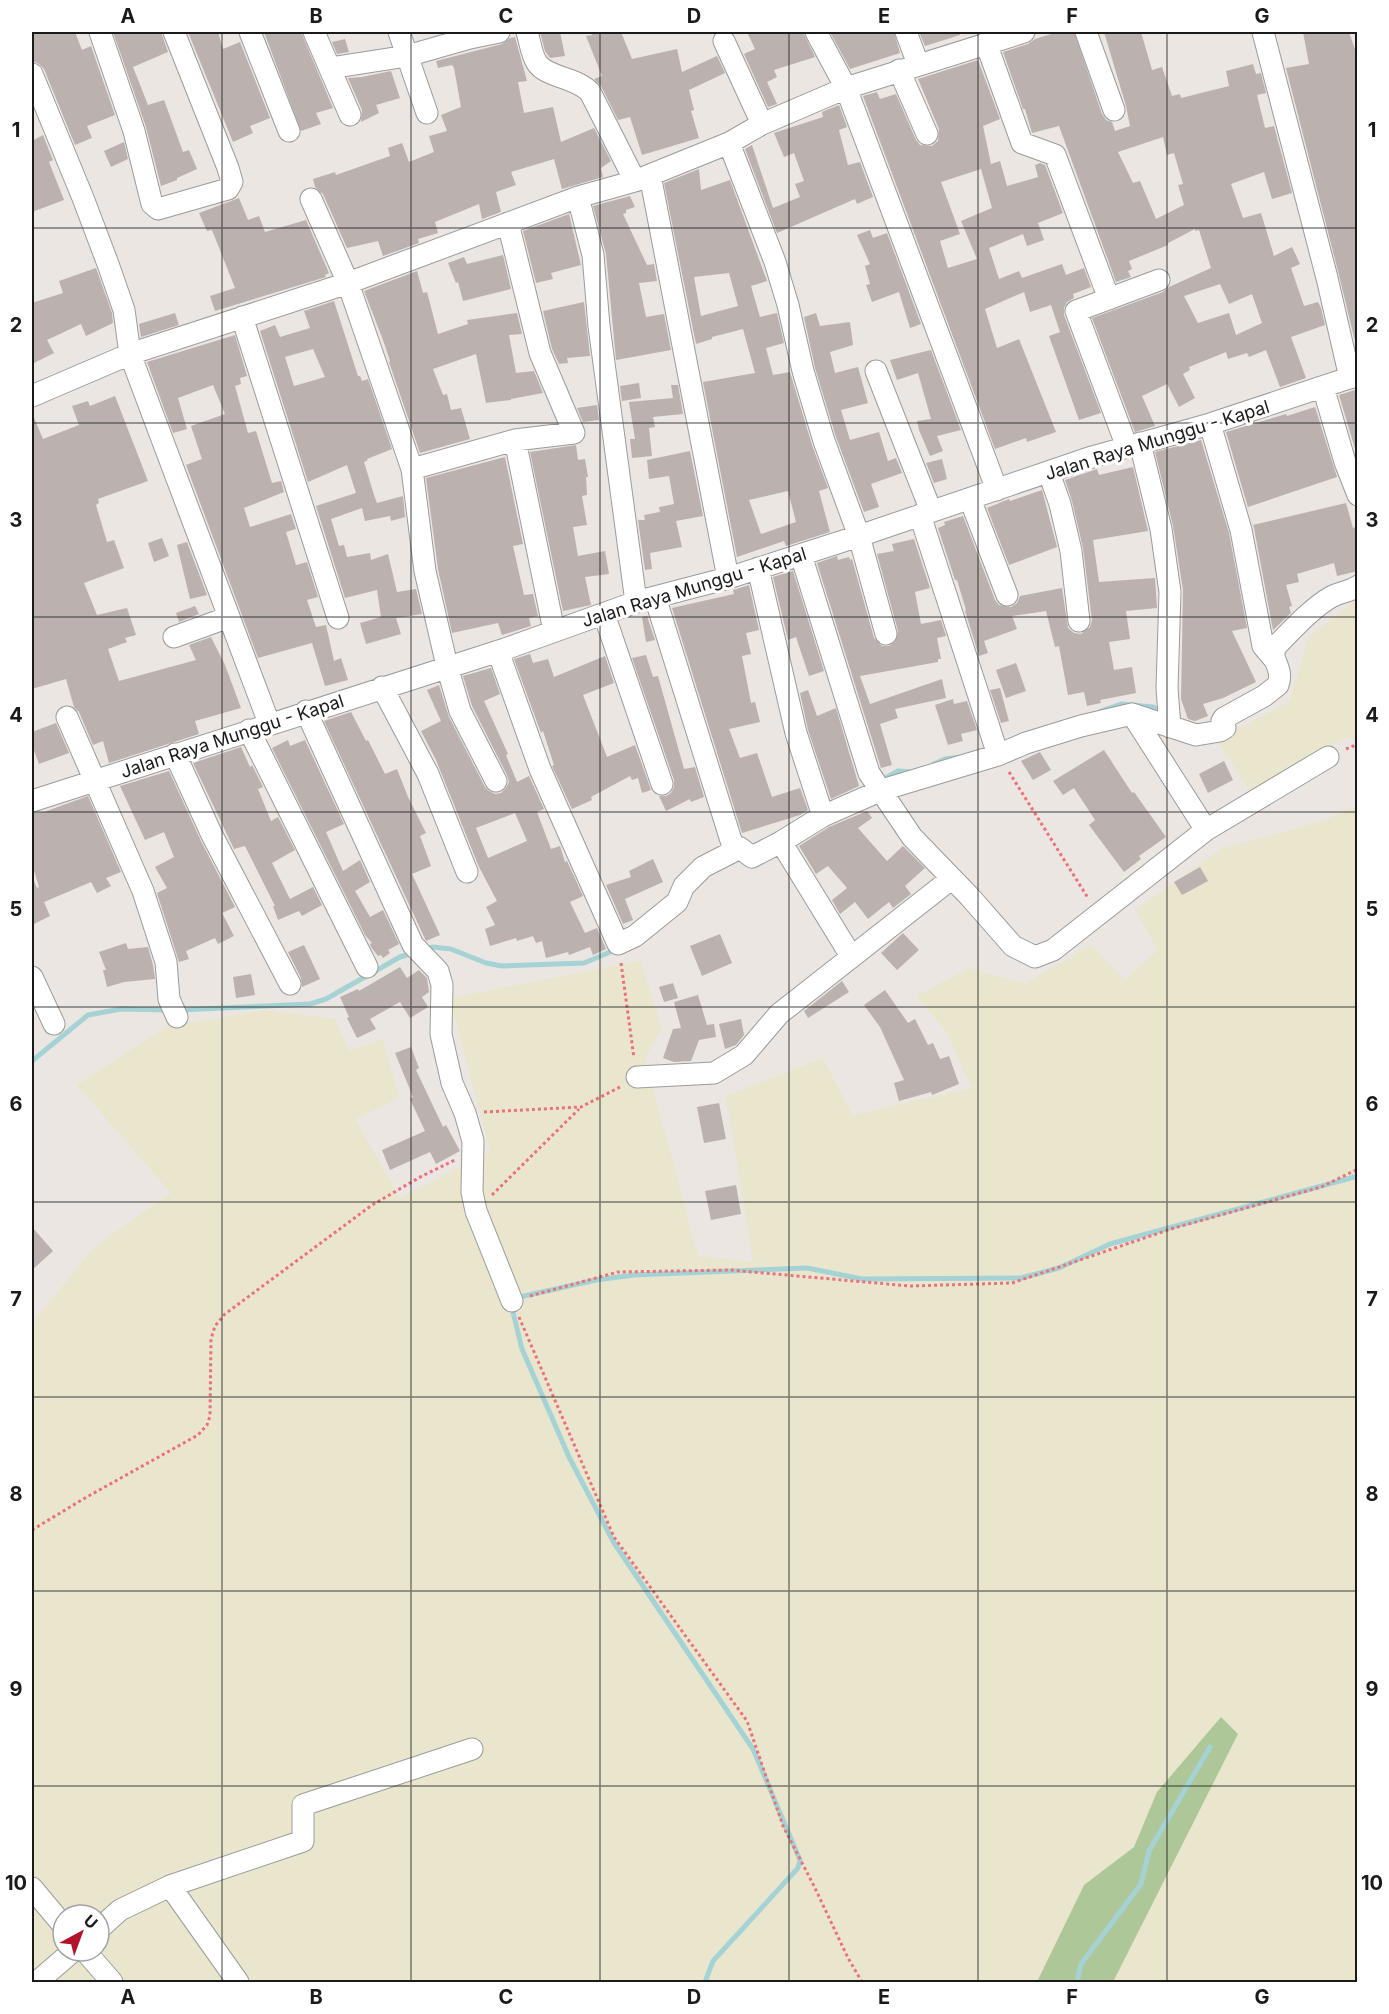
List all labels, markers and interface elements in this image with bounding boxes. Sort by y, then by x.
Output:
text: A [121,4,136,28]
text: B [309,4,323,28]
text: C [499,4,513,28]
text: D [687,4,701,28]
text: E [878,4,890,28]
text: F [1066,4,1078,28]
text: G [1254,4,1270,28]
text: 1 [12,118,20,142]
text: 1 [1368,118,1376,142]
text: 2 [10,313,22,337]
text: 2 [1366,313,1378,337]
street label: Jalan Raya Munggu - Kapal [1042,396,1272,484]
text: 3 [10,508,22,532]
text: 3 [1366,508,1378,532]
street label: Jalan Raya Munggu - Kapal [579,543,809,631]
street label: Jalan Raya Munggu - Kapal [118,690,346,782]
text: 4 [9,703,23,727]
text: 4 [1365,703,1379,727]
text: 5 [10,897,22,921]
text: 5 [1366,897,1378,921]
text: 6 [10,1092,23,1116]
text: 6 [1366,1092,1379,1116]
text: 7 [10,1287,22,1311]
text: 7 [1366,1287,1378,1311]
text: 8 [9,1482,23,1506]
text: 8 [1365,1482,1379,1506]
text: 9 [10,1677,23,1701]
text: 9 [1366,1677,1379,1701]
text: 10 [5,1871,27,1895]
text: 10 [1361,1871,1383,1895]
north arrow [51,1903,111,1963]
text: U [80,1910,102,1933]
text: A [121,1985,136,2009]
text: B [309,1985,323,2009]
text: C [499,1985,513,2009]
text: D [687,1985,701,2009]
text: E [878,1985,890,2009]
text: F [1066,1985,1078,2009]
text: G [1254,1985,1270,2009]

